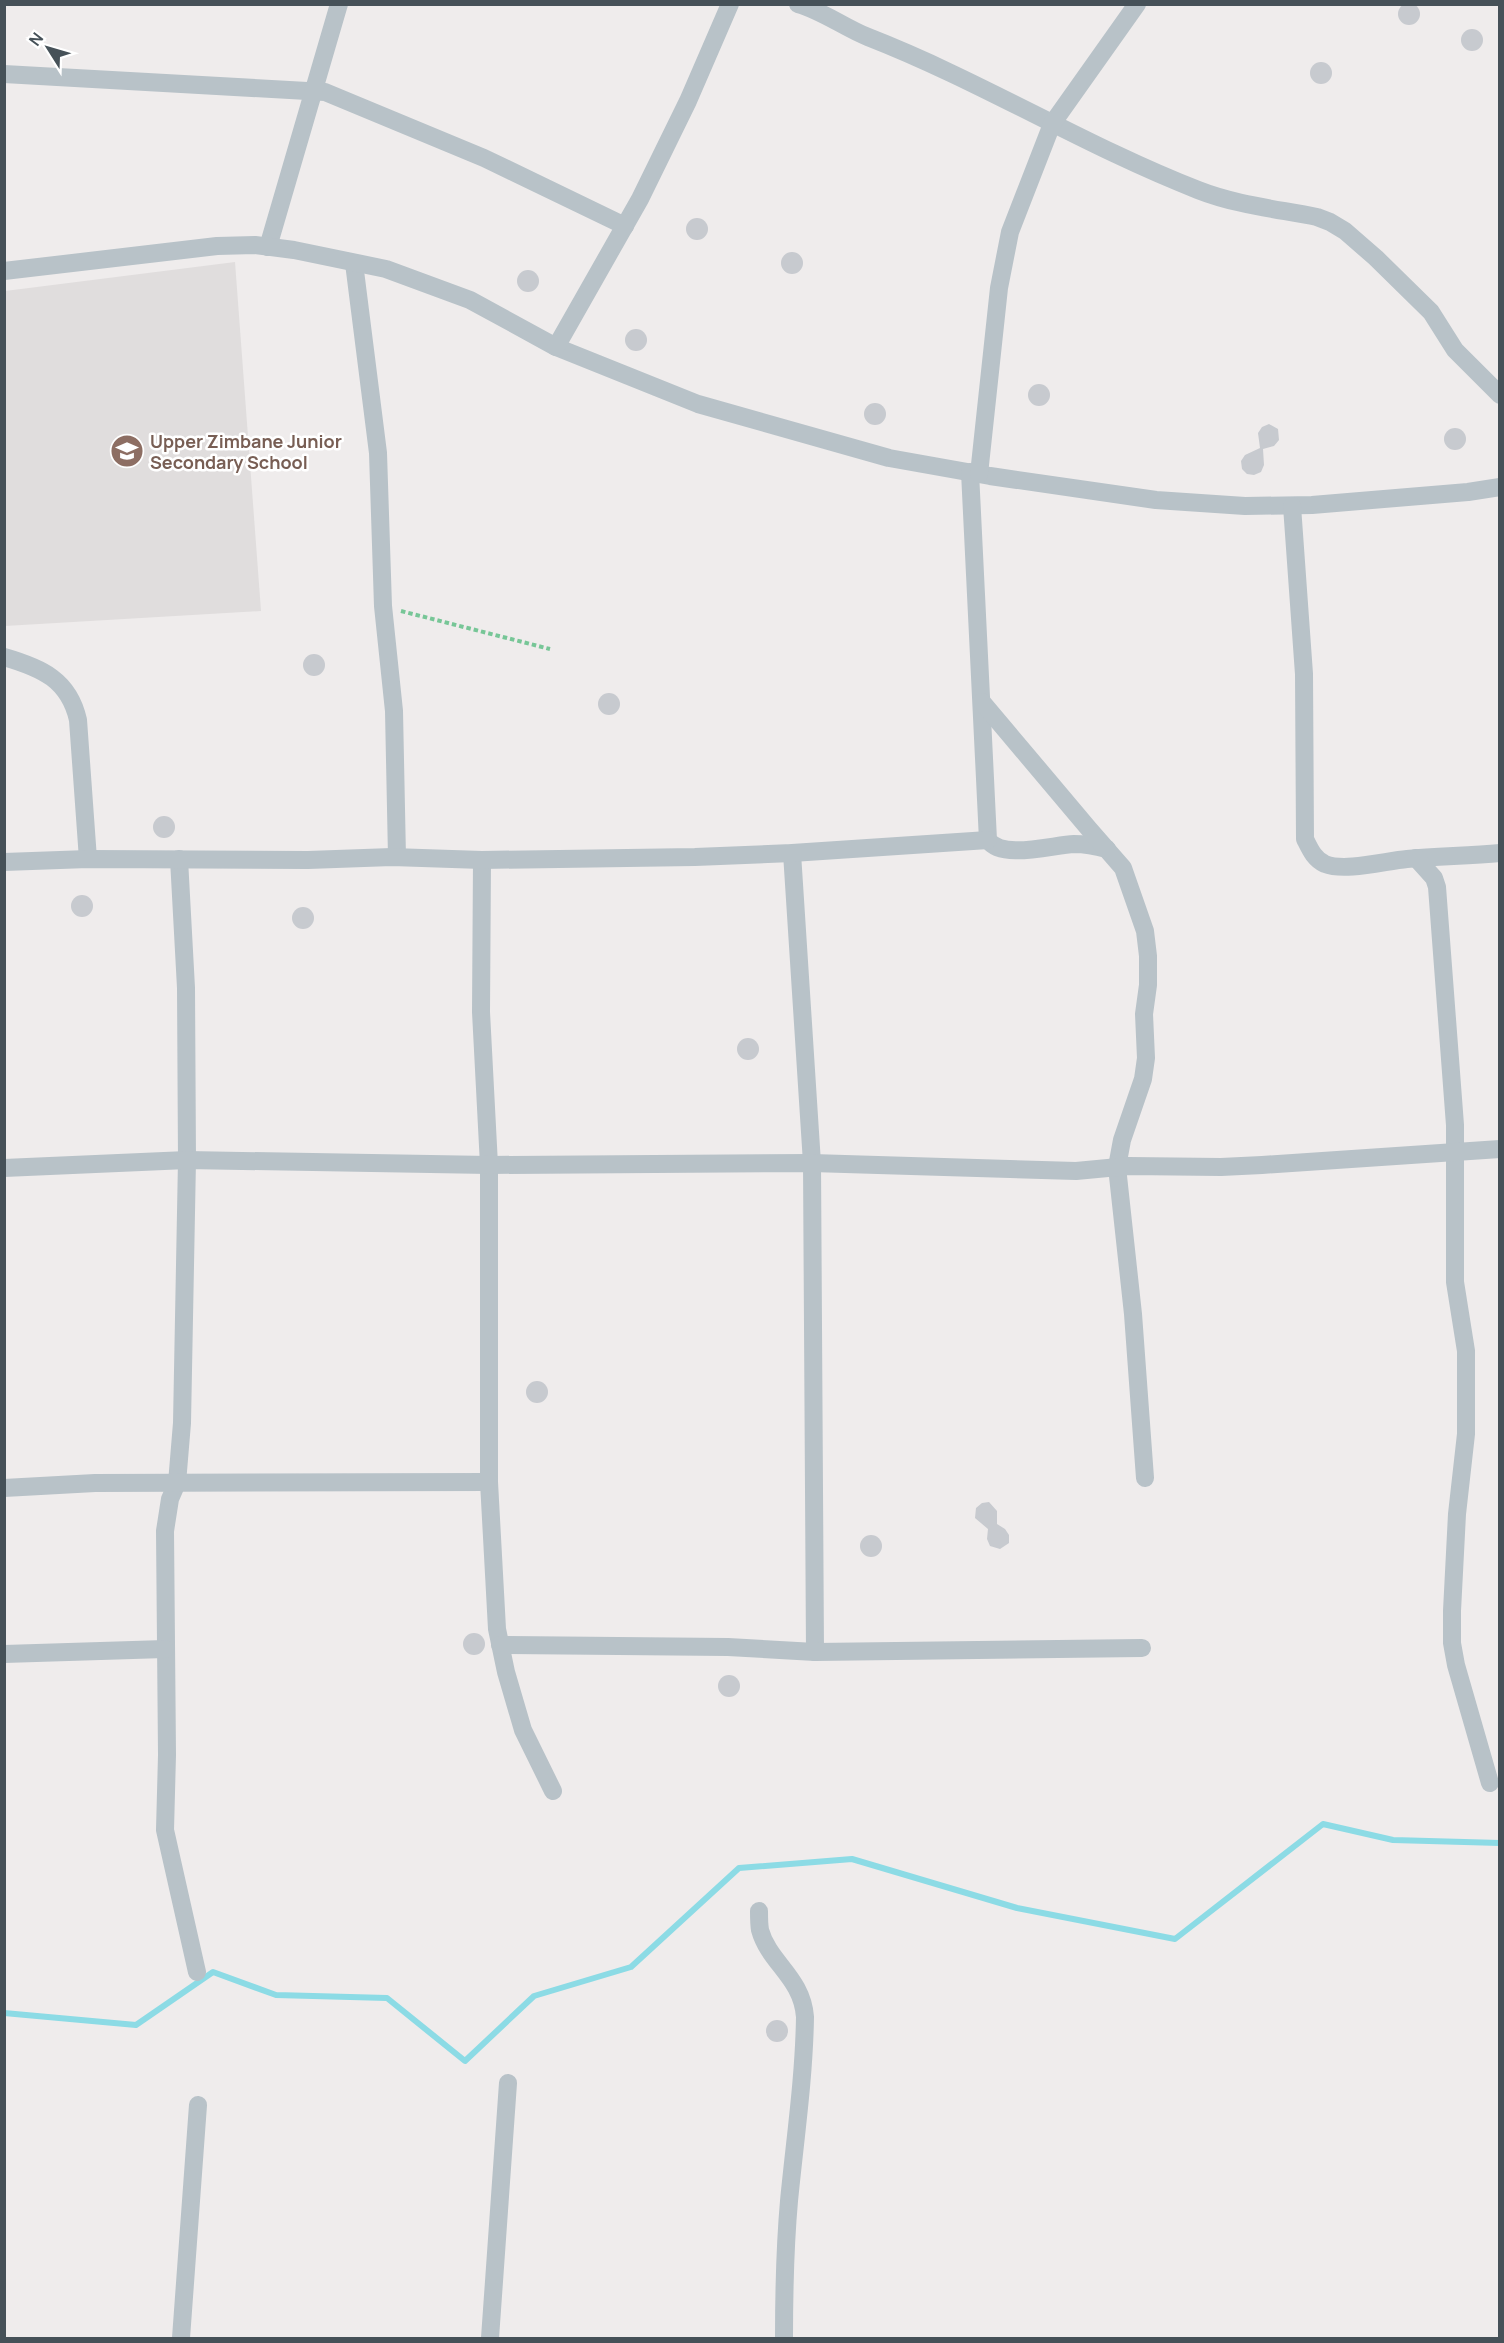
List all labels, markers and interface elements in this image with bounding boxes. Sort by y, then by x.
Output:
north arrow [18,18,78,78]
text: N [24,28,48,50]
place label: Upper Zimbane Junior Secondary School [150,429,342,474]
school or university icon: Upper Zimbane Junior Secondary School [109,433,145,469]

